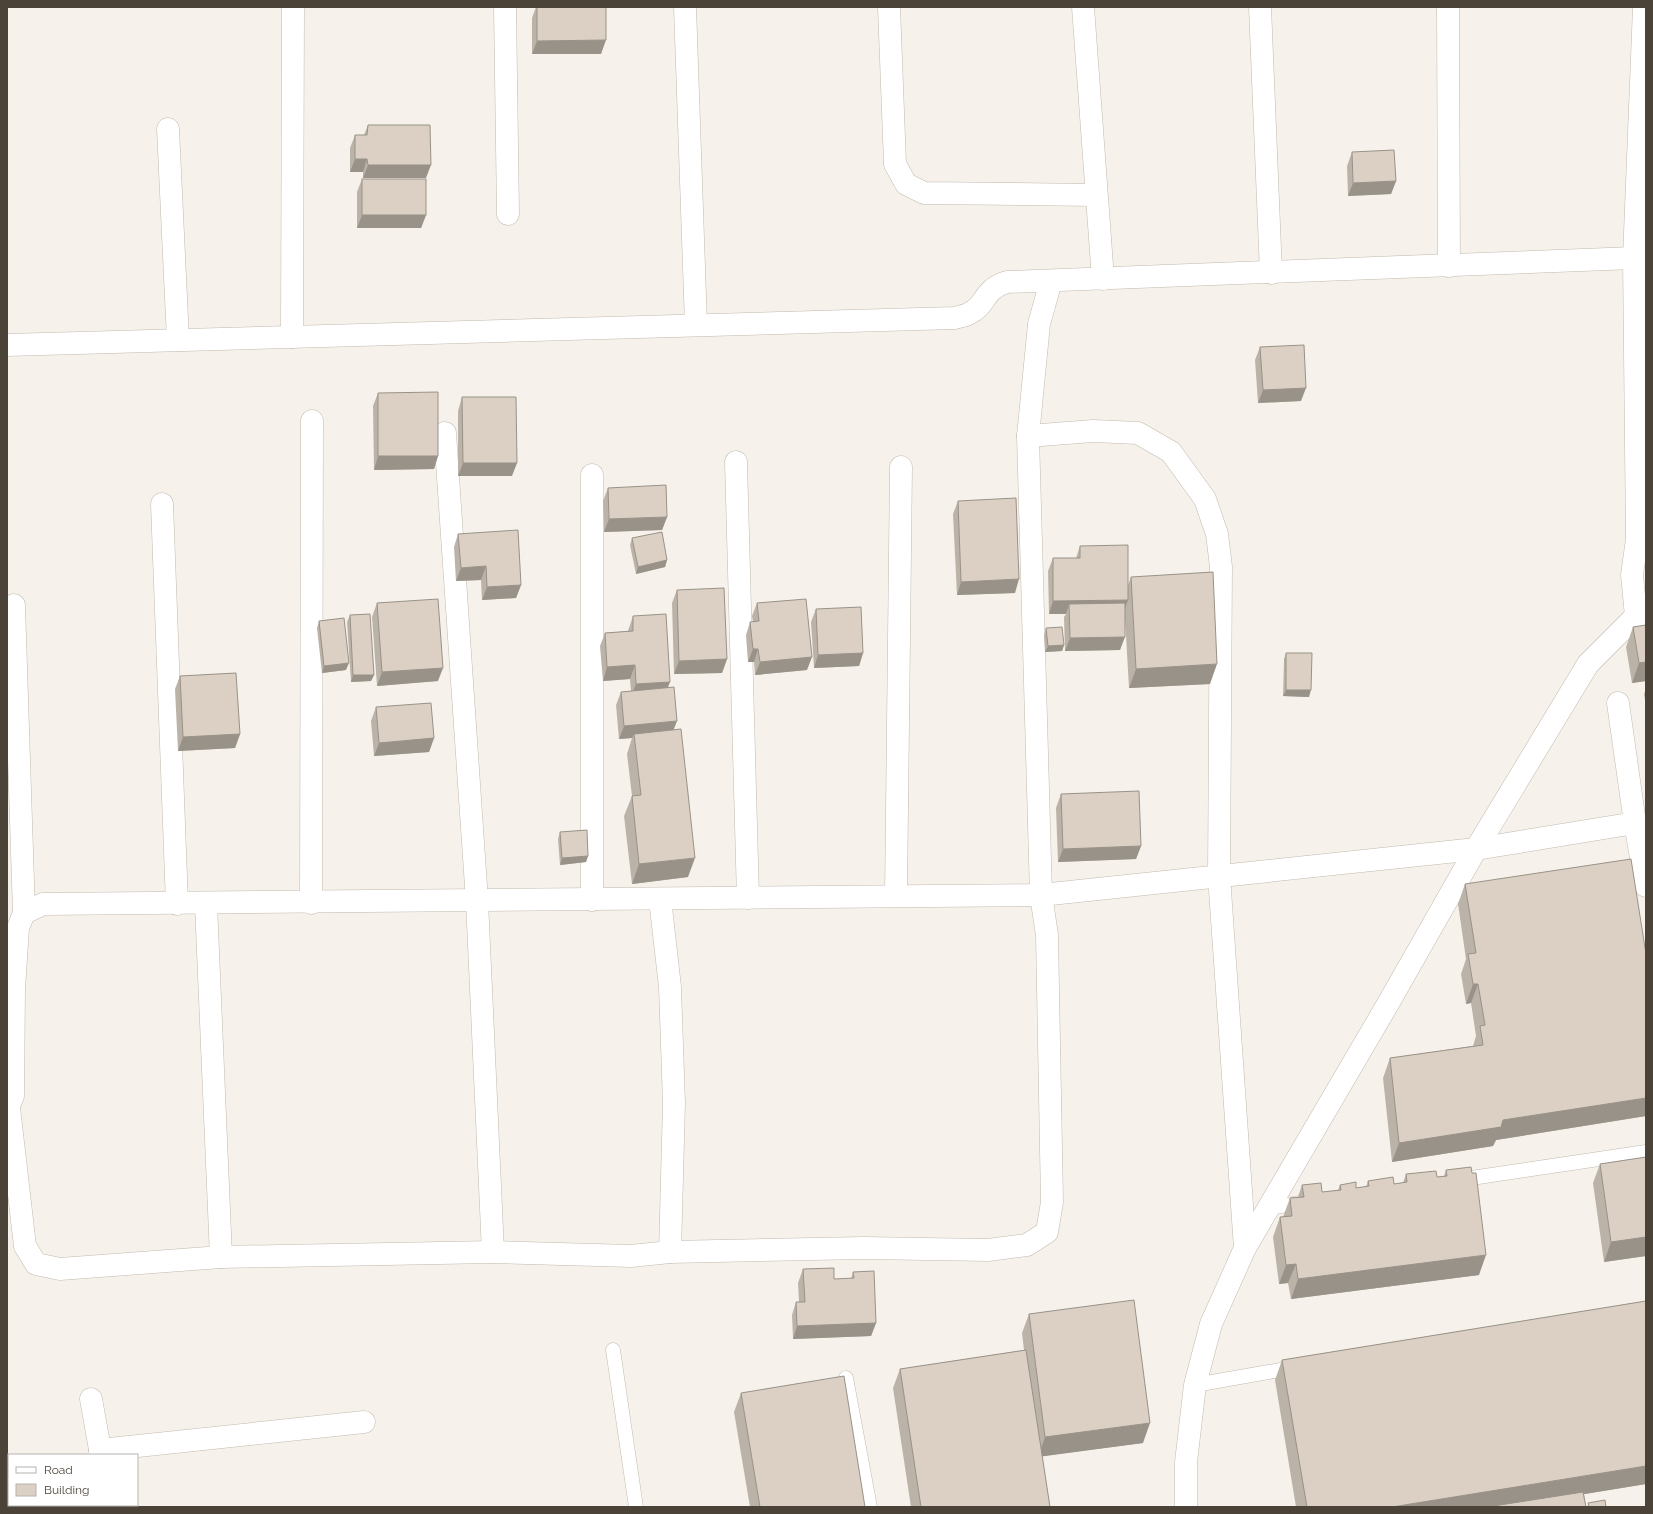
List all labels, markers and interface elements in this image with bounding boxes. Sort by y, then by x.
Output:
legend [8,1454,138,1506]
text: Road [44,1463,73,1477]
text: Building [44,1483,90,1497]

